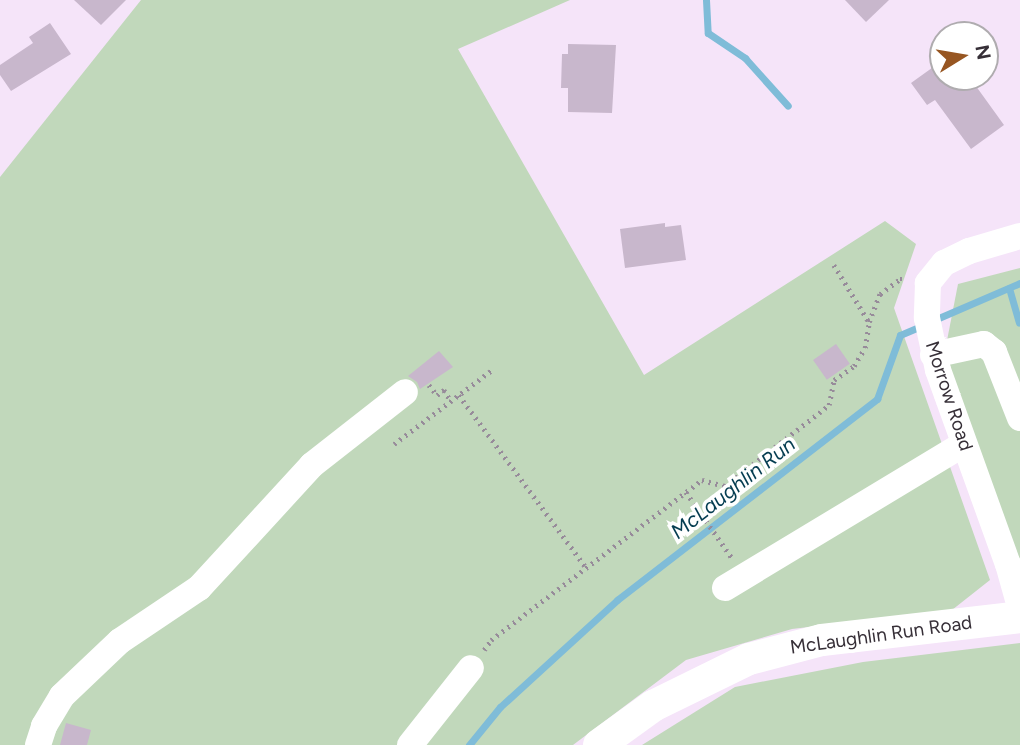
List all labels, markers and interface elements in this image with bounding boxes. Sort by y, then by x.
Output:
north arrow [929,21,999,91]
text: N [970,43,996,62]
street label: Morrow Road [921,338,977,454]
water label: McLaughlin Run [666,432,800,544]
street label: McLaughlin Run Road [788,611,974,659]

